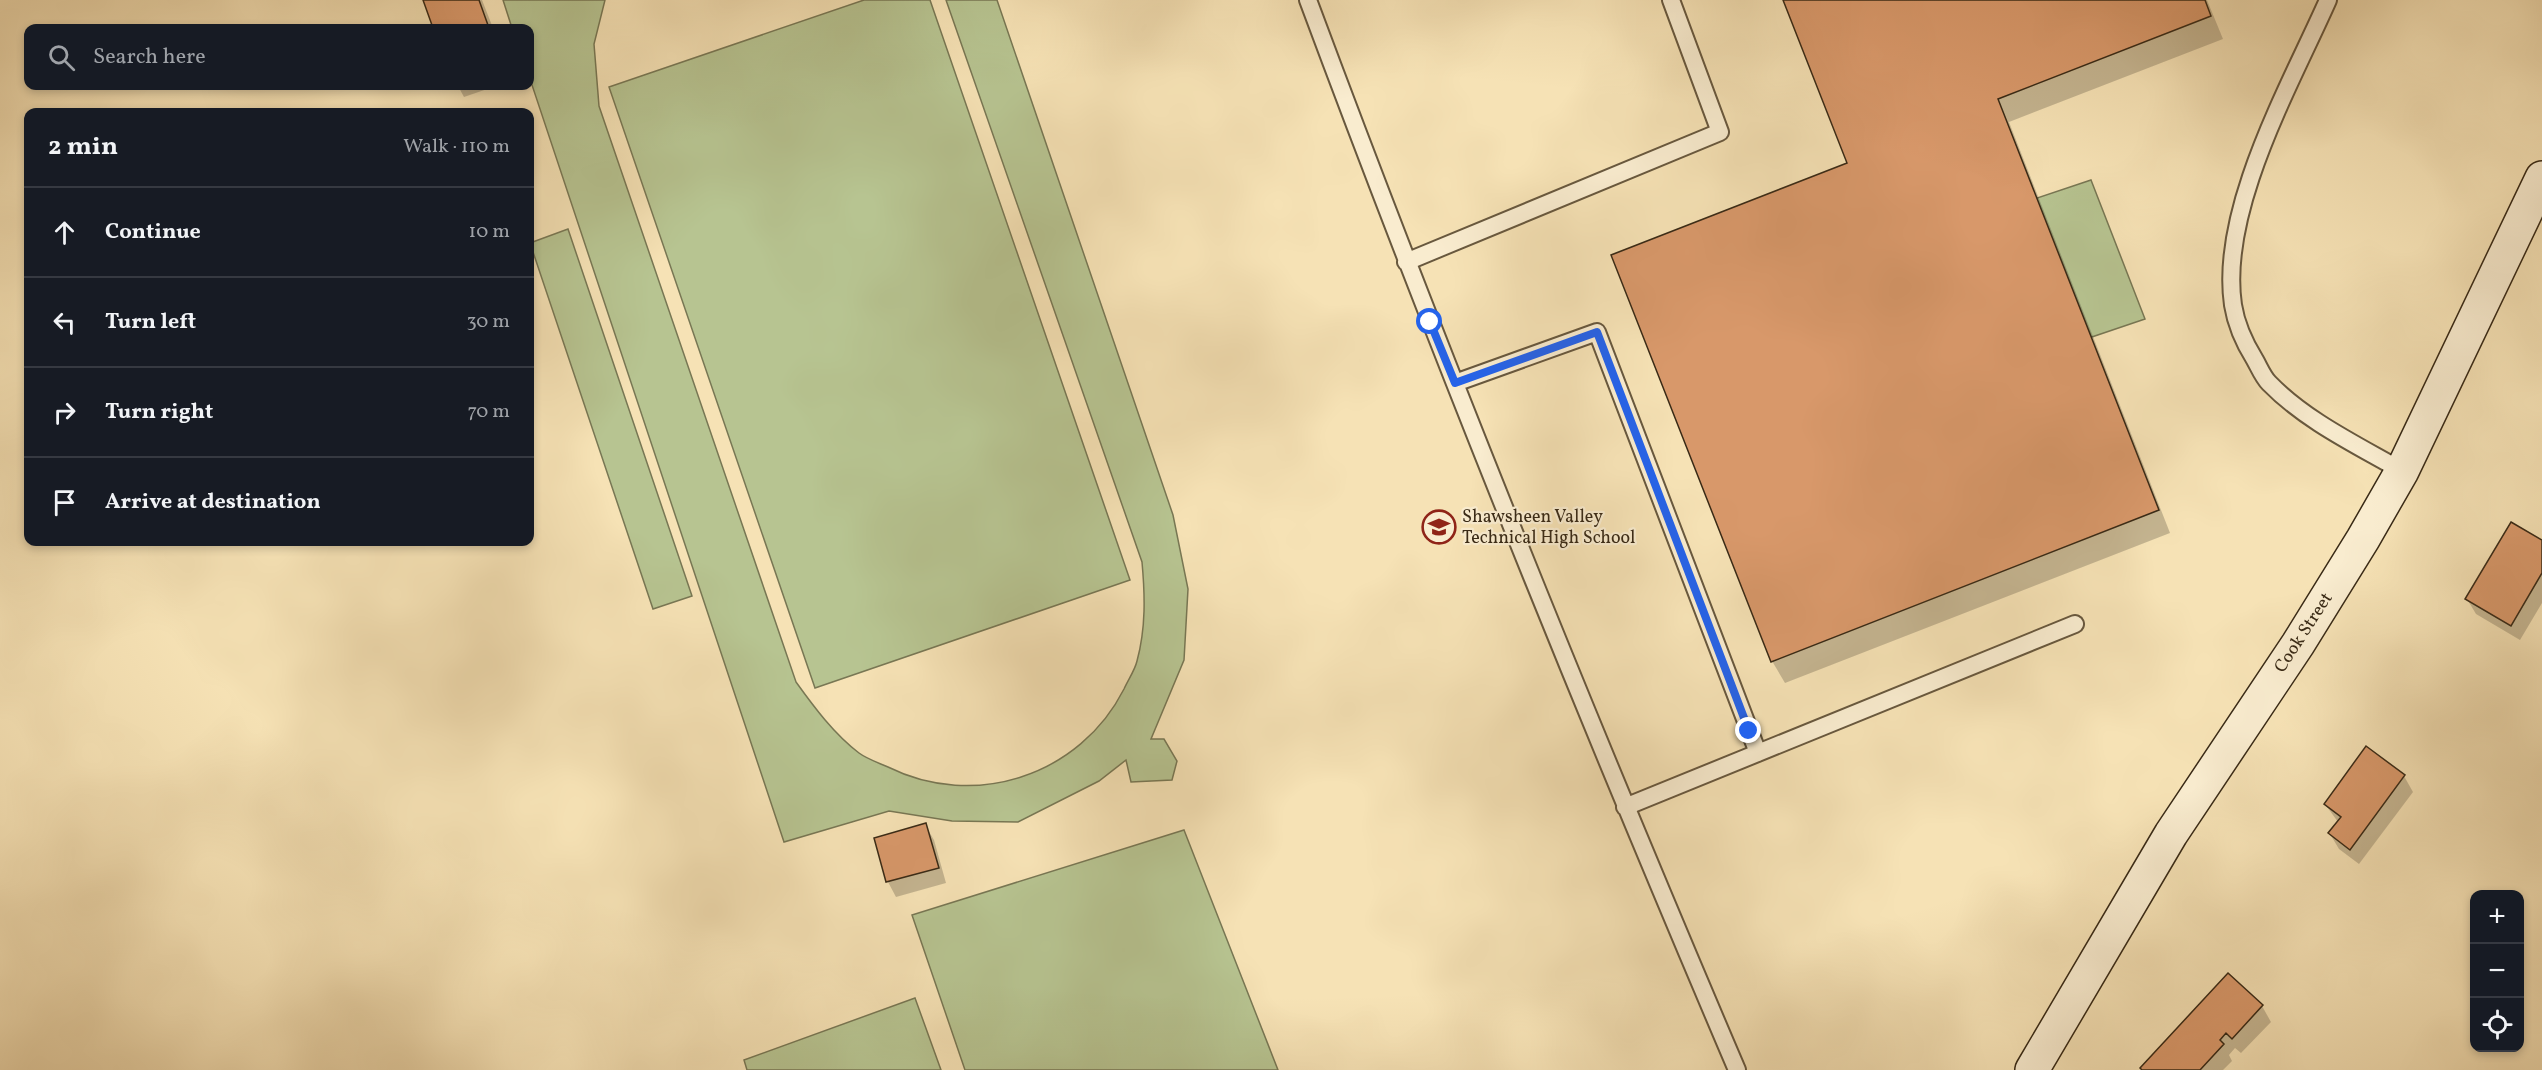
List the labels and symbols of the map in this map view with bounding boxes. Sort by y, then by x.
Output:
route start [1416,308,1442,334]
place label: Shawsheen Valley Technical High School [1462,505,1635,551]
school or university icon: Shawsheen Valley Technical High School [1421,509,1457,545]
street label: Cook Street [2269,588,2339,678]
route end [1735,717,1761,743]

